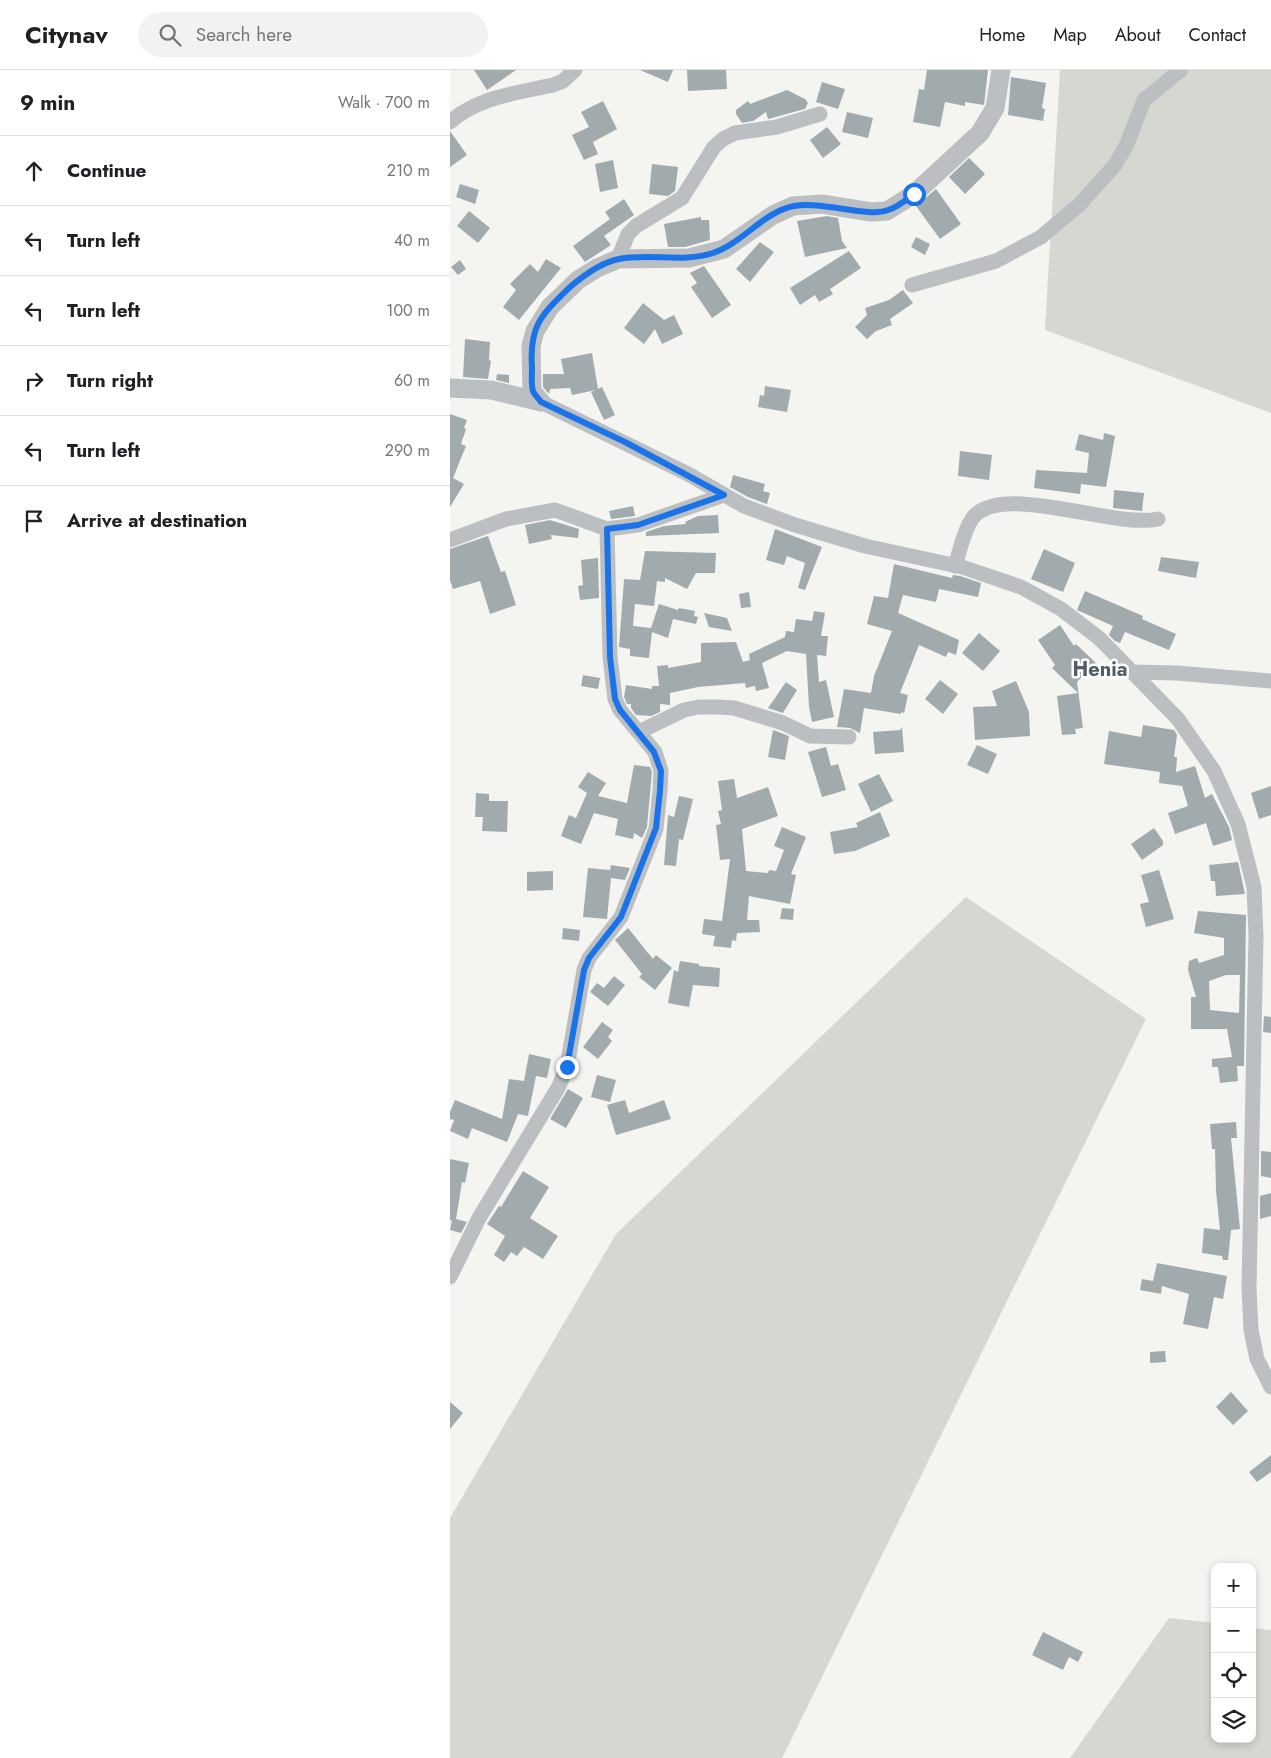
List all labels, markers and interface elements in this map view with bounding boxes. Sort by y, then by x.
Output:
search box [138,12,488,57]
text: Citynav [25,17,108,52]
icon: search [156,21,184,49]
text: Search here [196,21,292,48]
text: Home [979,22,1025,48]
text: Map [1053,22,1087,48]
text: About [1115,22,1160,48]
text: Contact [1188,22,1246,48]
text: 9 min [20,88,75,118]
text: Walk · 700 m [338,91,430,114]
icon: ahead [20,157,48,185]
text: Continue [67,157,146,184]
text: 210 m [387,159,430,182]
route start [903,183,926,206]
icon: left [20,227,48,255]
text: Turn left [67,227,140,254]
text: 40 m [394,229,430,252]
icon: left [20,297,48,325]
text: Turn left [67,297,140,324]
text: 100 m [386,299,430,322]
icon: right [20,367,48,395]
text: Turn right [67,367,153,394]
text: 60 m [394,369,430,392]
icon: left [20,437,48,465]
text: Turn left [67,437,140,464]
text: 290 m [385,439,430,462]
icon: arrive [20,507,48,535]
text: Arrive at destination [67,507,247,534]
district label: Henia [1073,655,1127,684]
route end [556,1056,579,1079]
map controls [1211,1563,1256,1743]
button: + [1211,1563,1256,1608]
button: − [1211,1608,1256,1653]
button: locate [1211,1653,1256,1698]
button: layers [1211,1698,1256,1743]

